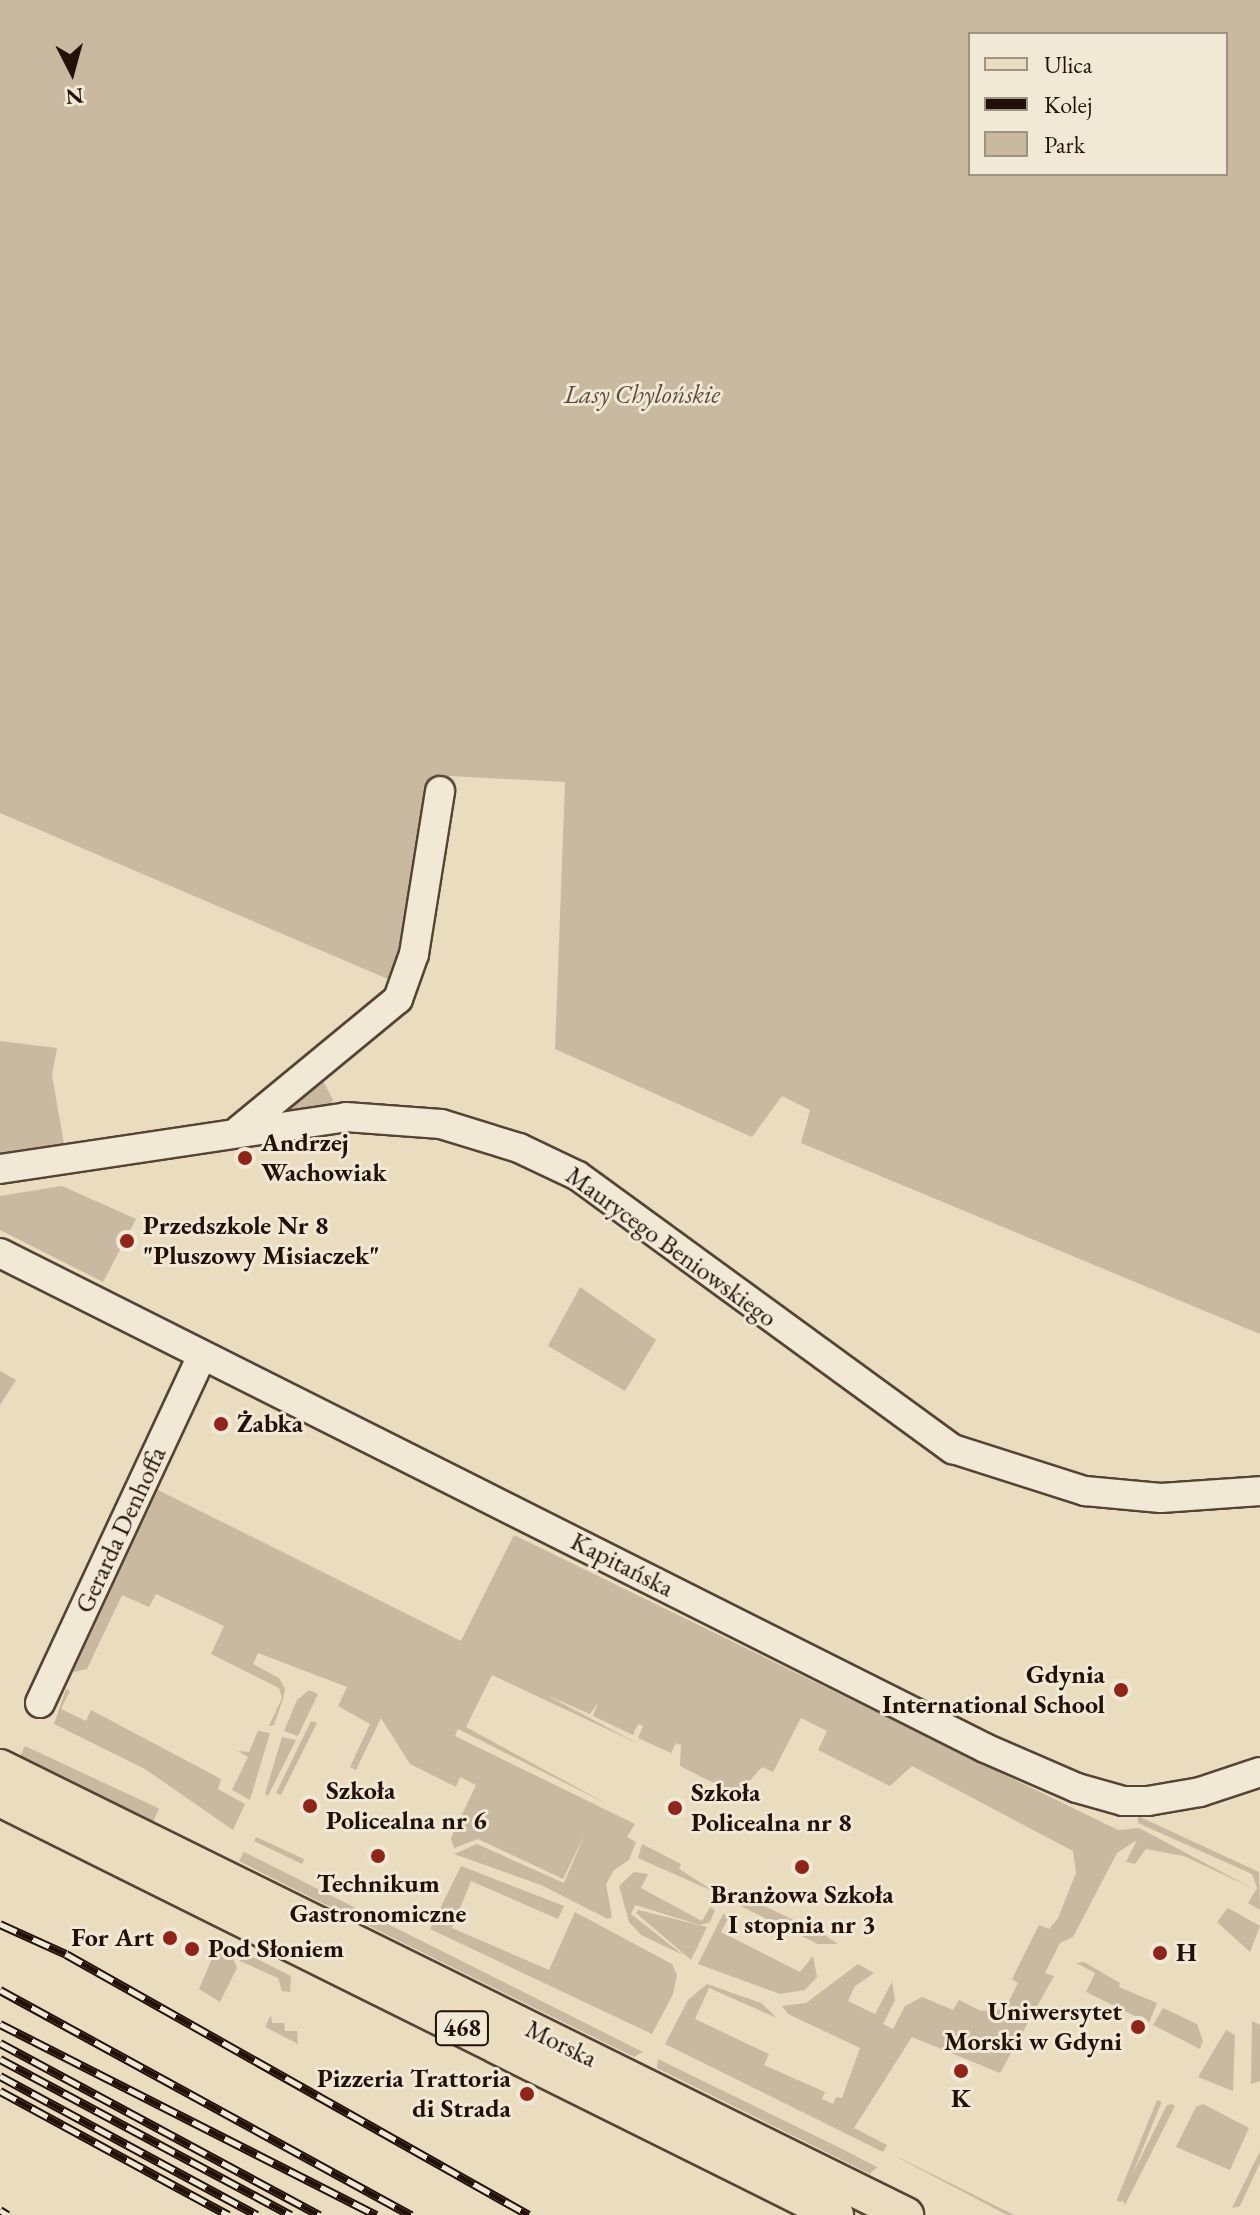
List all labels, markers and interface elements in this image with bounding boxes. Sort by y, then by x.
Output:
north arrow [32,32,112,112]
legend [968,32,1228,176]
text: Ulica [1044,49,1092,80]
text: N [64,81,85,112]
text: Kolej [1044,89,1092,120]
text: Park [1044,129,1085,160]
park label: Lasy Chylońskie [564,379,720,411]
place label: Andrzej Wachowiak [261,1127,387,1188]
marker: Andrzej Wachowiak [236,1149,254,1167]
street label: Maurycego Beniowskiego [559,1160,783,1334]
place label: Przedszkole Nr 8 "Pluszowy Misiaczek" [143,1210,380,1272]
marker: Przedszkole Nr 8 "Pluszowy Misiaczek" [118,1232,136,1250]
place label: Żabka [237,1408,303,1440]
marker: Żabka [212,1415,230,1433]
street label: Gerarda Denhoffa [69,1442,173,1618]
street label: Kapitańska [565,1526,679,1604]
place label: Gdynia International School [882,1659,1105,1720]
marker: Gdynia International School [1112,1681,1130,1699]
place label: Szkoła Policealna nr 6 [326,1775,487,1836]
place label: Szkoła Policealna nr 8 [691,1777,852,1838]
marker: Szkoła Policealna nr 6 [301,1797,319,1815]
marker: Szkoła Policealna nr 8 [666,1799,684,1817]
marker: Technikum Gastronomiczne [369,1847,387,1865]
marker: Branżowa Szkoła I stopnia nr 3 [793,1858,811,1876]
place label: Technikum Gastronomiczne [290,1868,466,1930]
place label: Branżowa Szkoła I stopnia nr 3 [710,1879,894,1940]
place label: For Art [71,1922,154,1954]
marker: For Art [161,1929,179,1947]
place label: Pod Słoniem [208,1933,344,1965]
place label: H [1176,1937,1197,1969]
marker: Pod Słoniem [183,1940,201,1958]
marker: H [1151,1944,1169,1962]
place label: Uniwersytet Morski w Gdyni [944,1996,1122,2058]
road number: 468 [434,2008,490,2048]
street label: Morska [520,2013,602,2075]
marker: Uniwersytet Morski w Gdyni [1129,2018,1147,2036]
marker: K [952,2062,970,2080]
place label: Pizzeria Trattoria di Strada [317,2063,511,2124]
place label: K [951,2083,971,2115]
marker: Pizzeria Trattoria di Strada [518,2085,536,2103]

